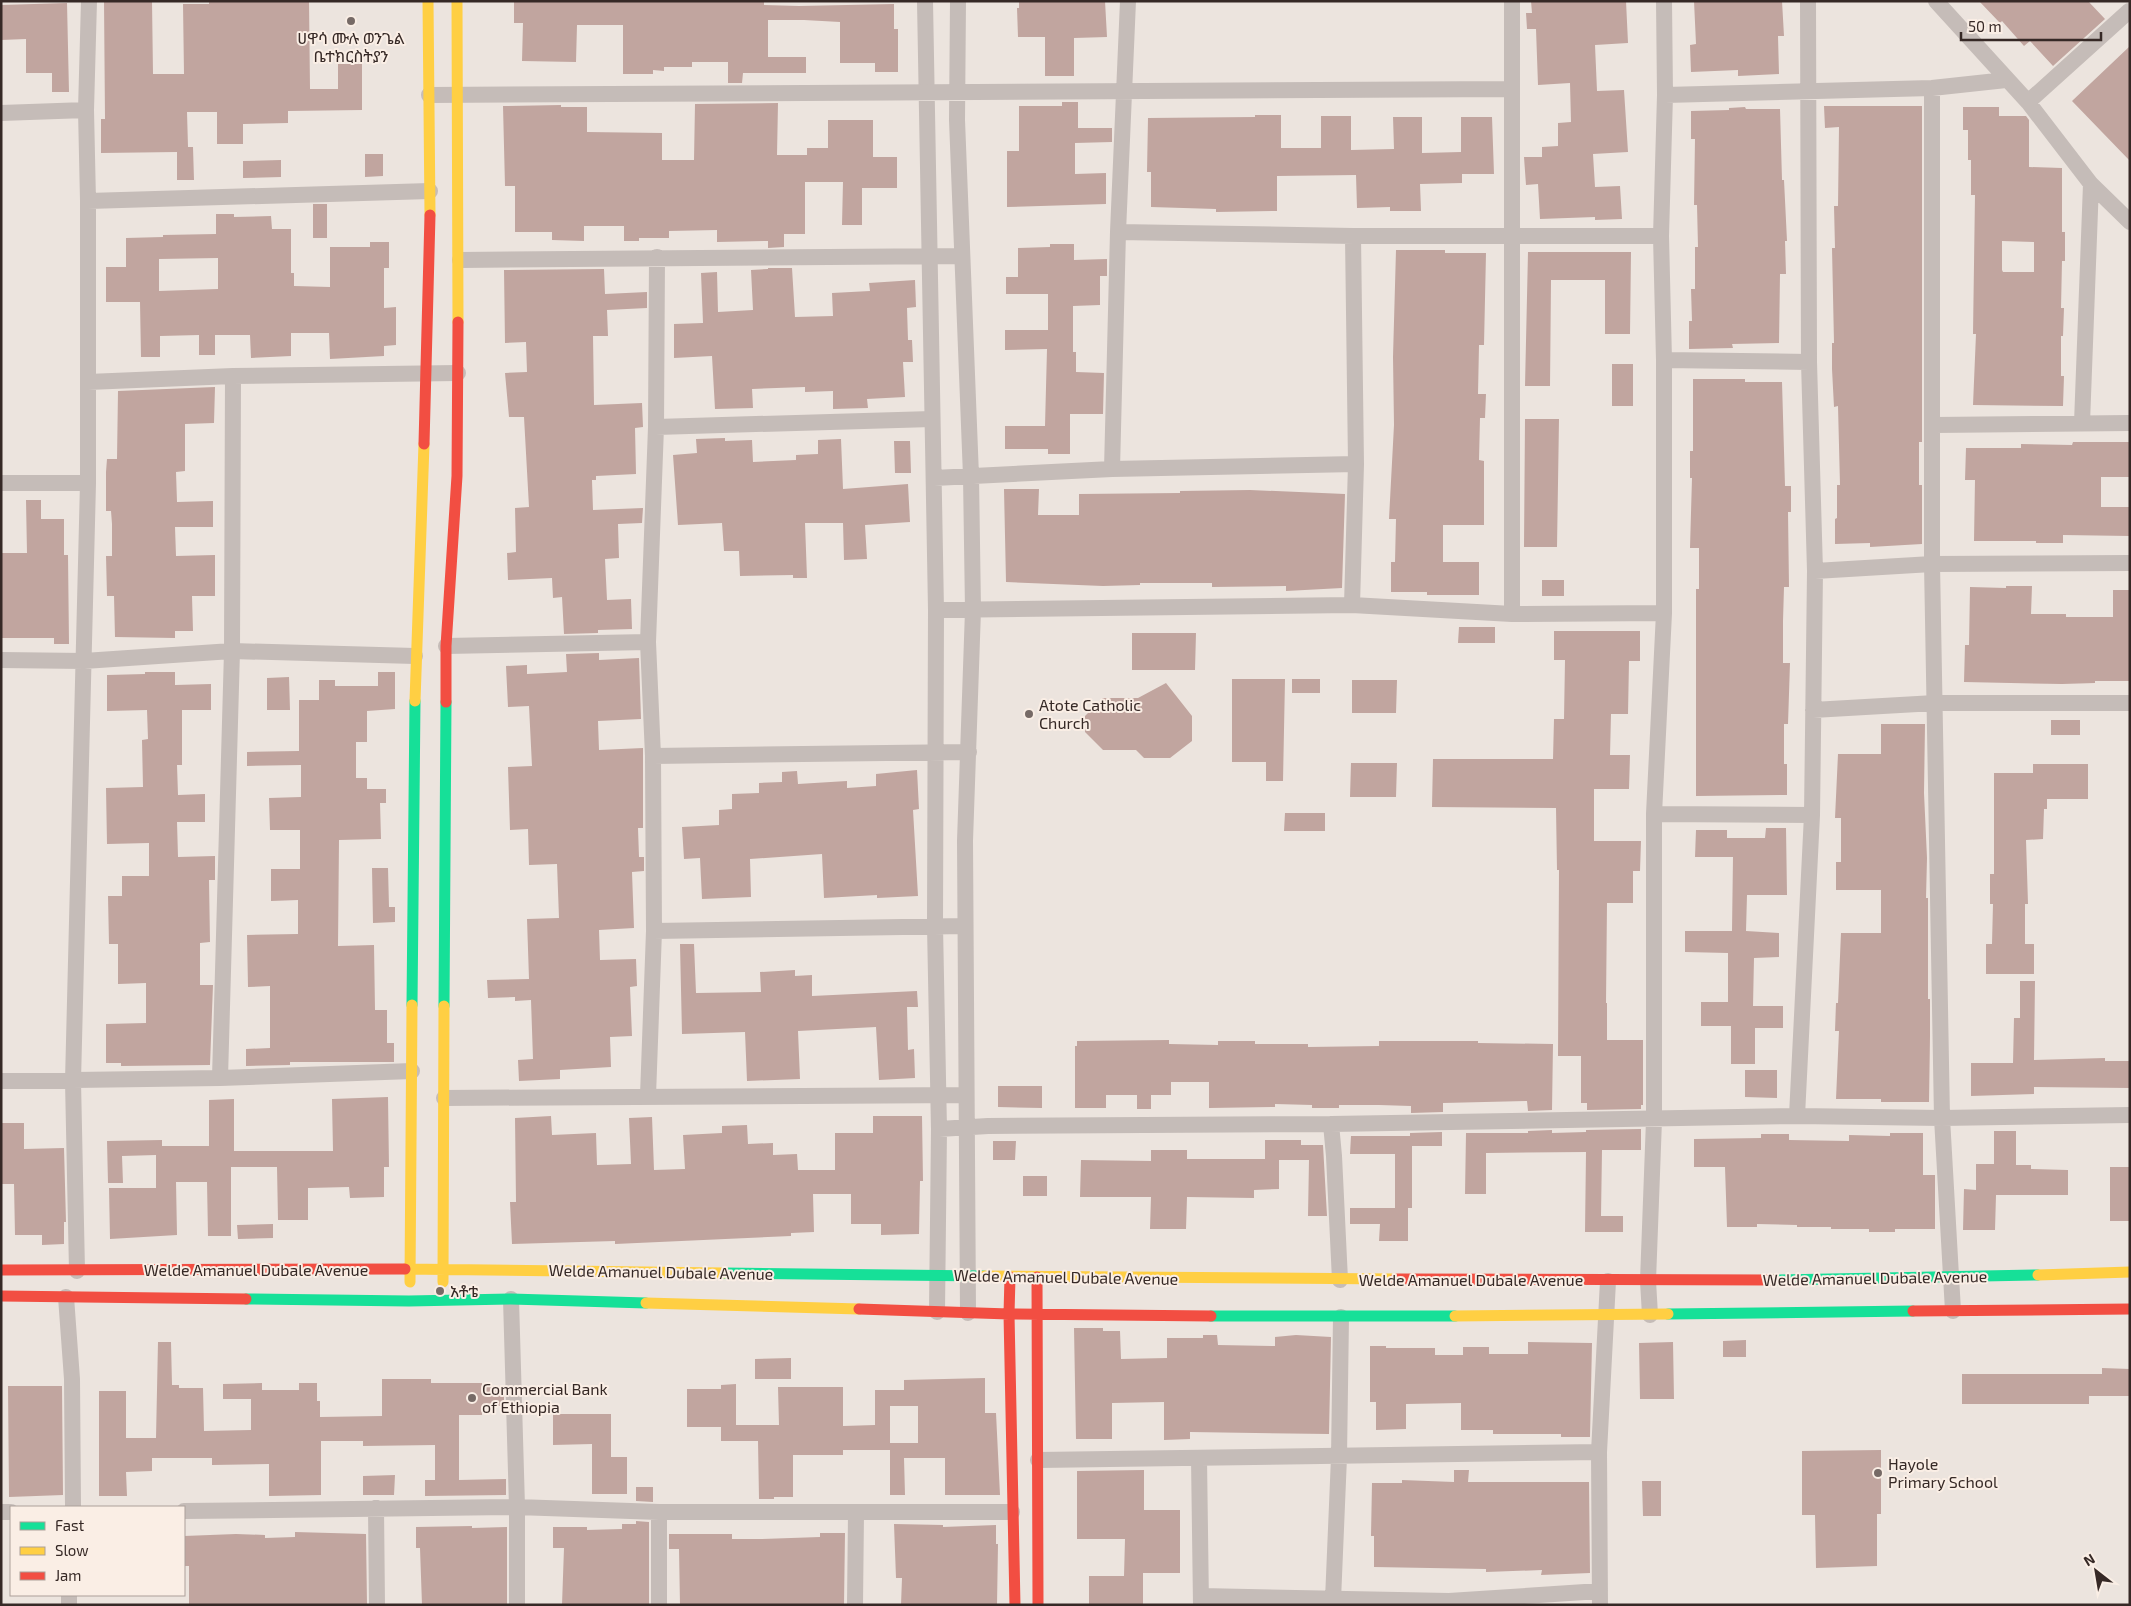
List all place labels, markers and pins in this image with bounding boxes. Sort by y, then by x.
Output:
marker: ሀዋሳ ሙሉ ወንጌል ቤተክርስትያን [345,15,357,27]
place label: ሀዋሳ ሙሉ ወንጌል ቤተክርስትያን [297,28,405,65]
place label: Atote Catholic Church [1039,695,1141,732]
marker: Atote Catholic Church [1023,708,1035,720]
place label: አቶቴ [450,1281,478,1300]
marker: አቶቴ [434,1285,446,1297]
place label: Commercial Bank of Ethiopia [482,1379,608,1416]
marker: Commercial Bank of Ethiopia [466,1392,478,1404]
place label: Hayole Primary School [1888,1454,1998,1491]
marker: Hayole Primary School [1872,1467,1884,1479]

